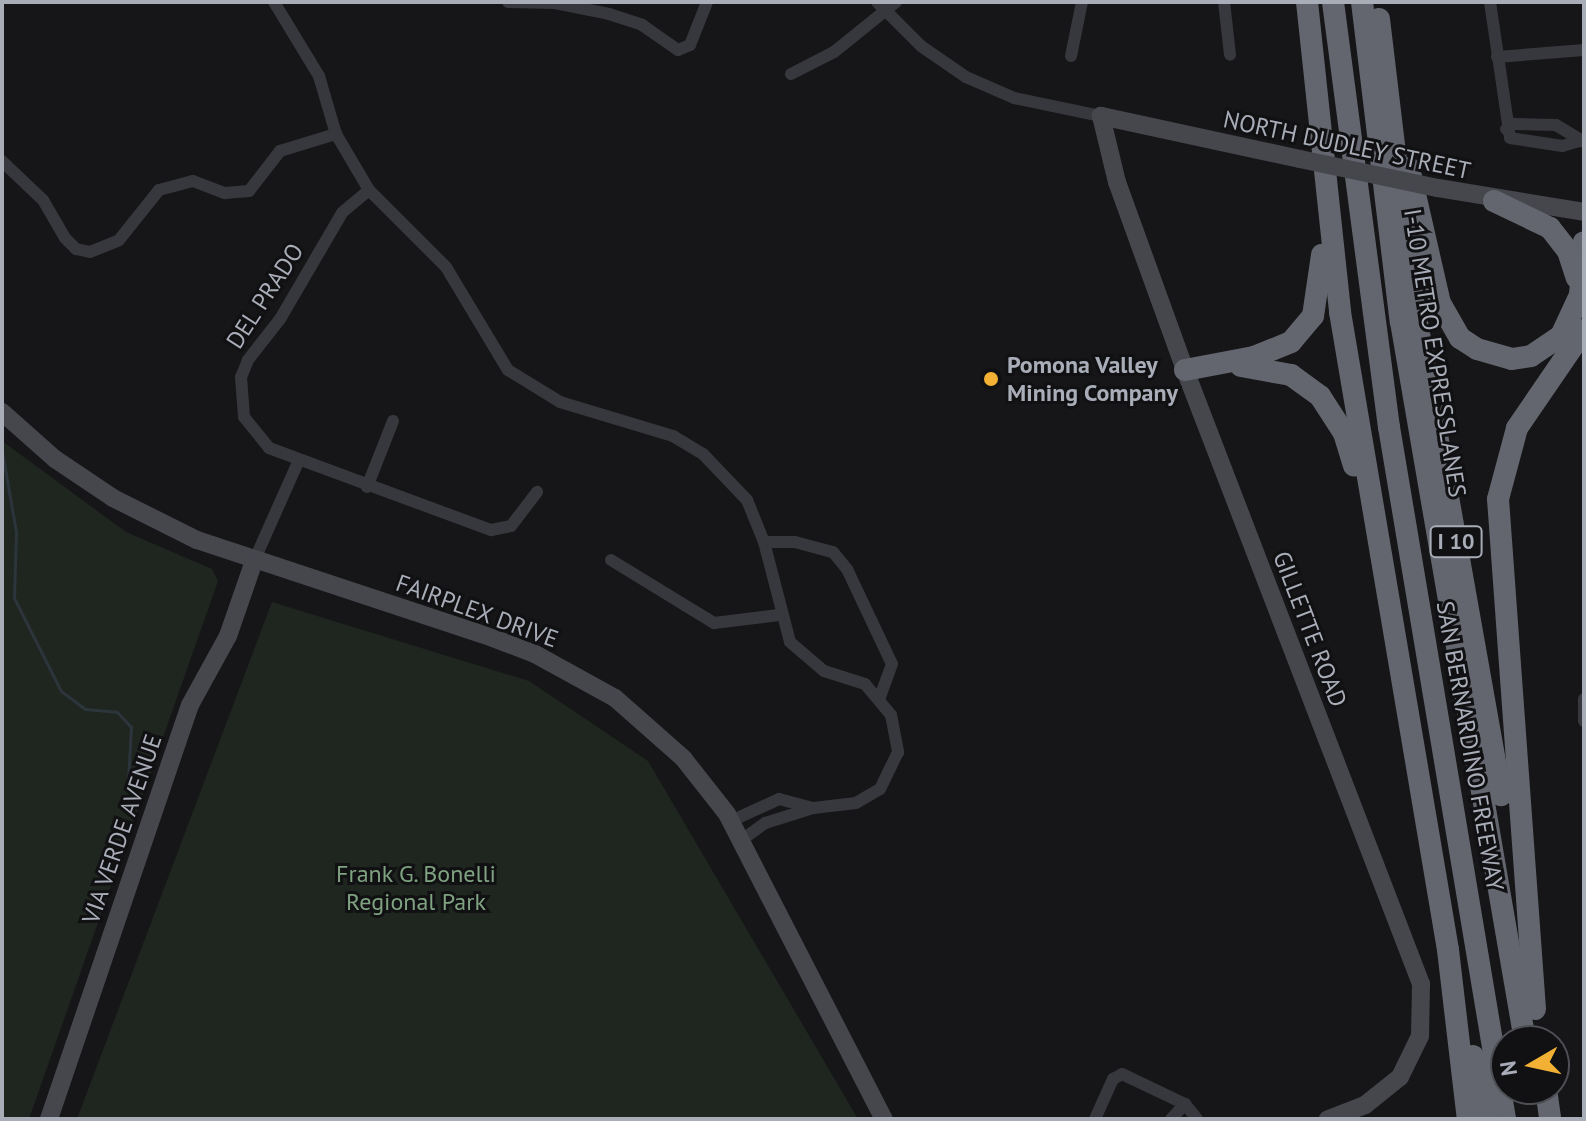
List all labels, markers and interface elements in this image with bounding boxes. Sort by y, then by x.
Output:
street label: NORTH DUDLEY STREET [1220,105,1474,185]
street label: I-10 METRO EXPRESSLANES [1398,207,1472,499]
street label: DEL PRADO [220,238,310,354]
place label: Pomona Valley Mining Company [1007,351,1178,407]
marker: Pomona Valley Mining Company [982,370,1000,388]
road number: I 10 [1428,524,1484,560]
street label: GILLETTE ROAD [1267,547,1353,711]
street label: FAIRPLEX DRIVE [392,568,562,654]
street label: SAN BERNARDINO FREEWAY [1430,599,1510,893]
street label: VIA VERDE AVENUE [76,729,168,929]
park label: Frank G. Bonelli Regional Park [335,860,497,916]
north arrow [1490,1025,1570,1105]
text: N [1493,1059,1523,1078]

